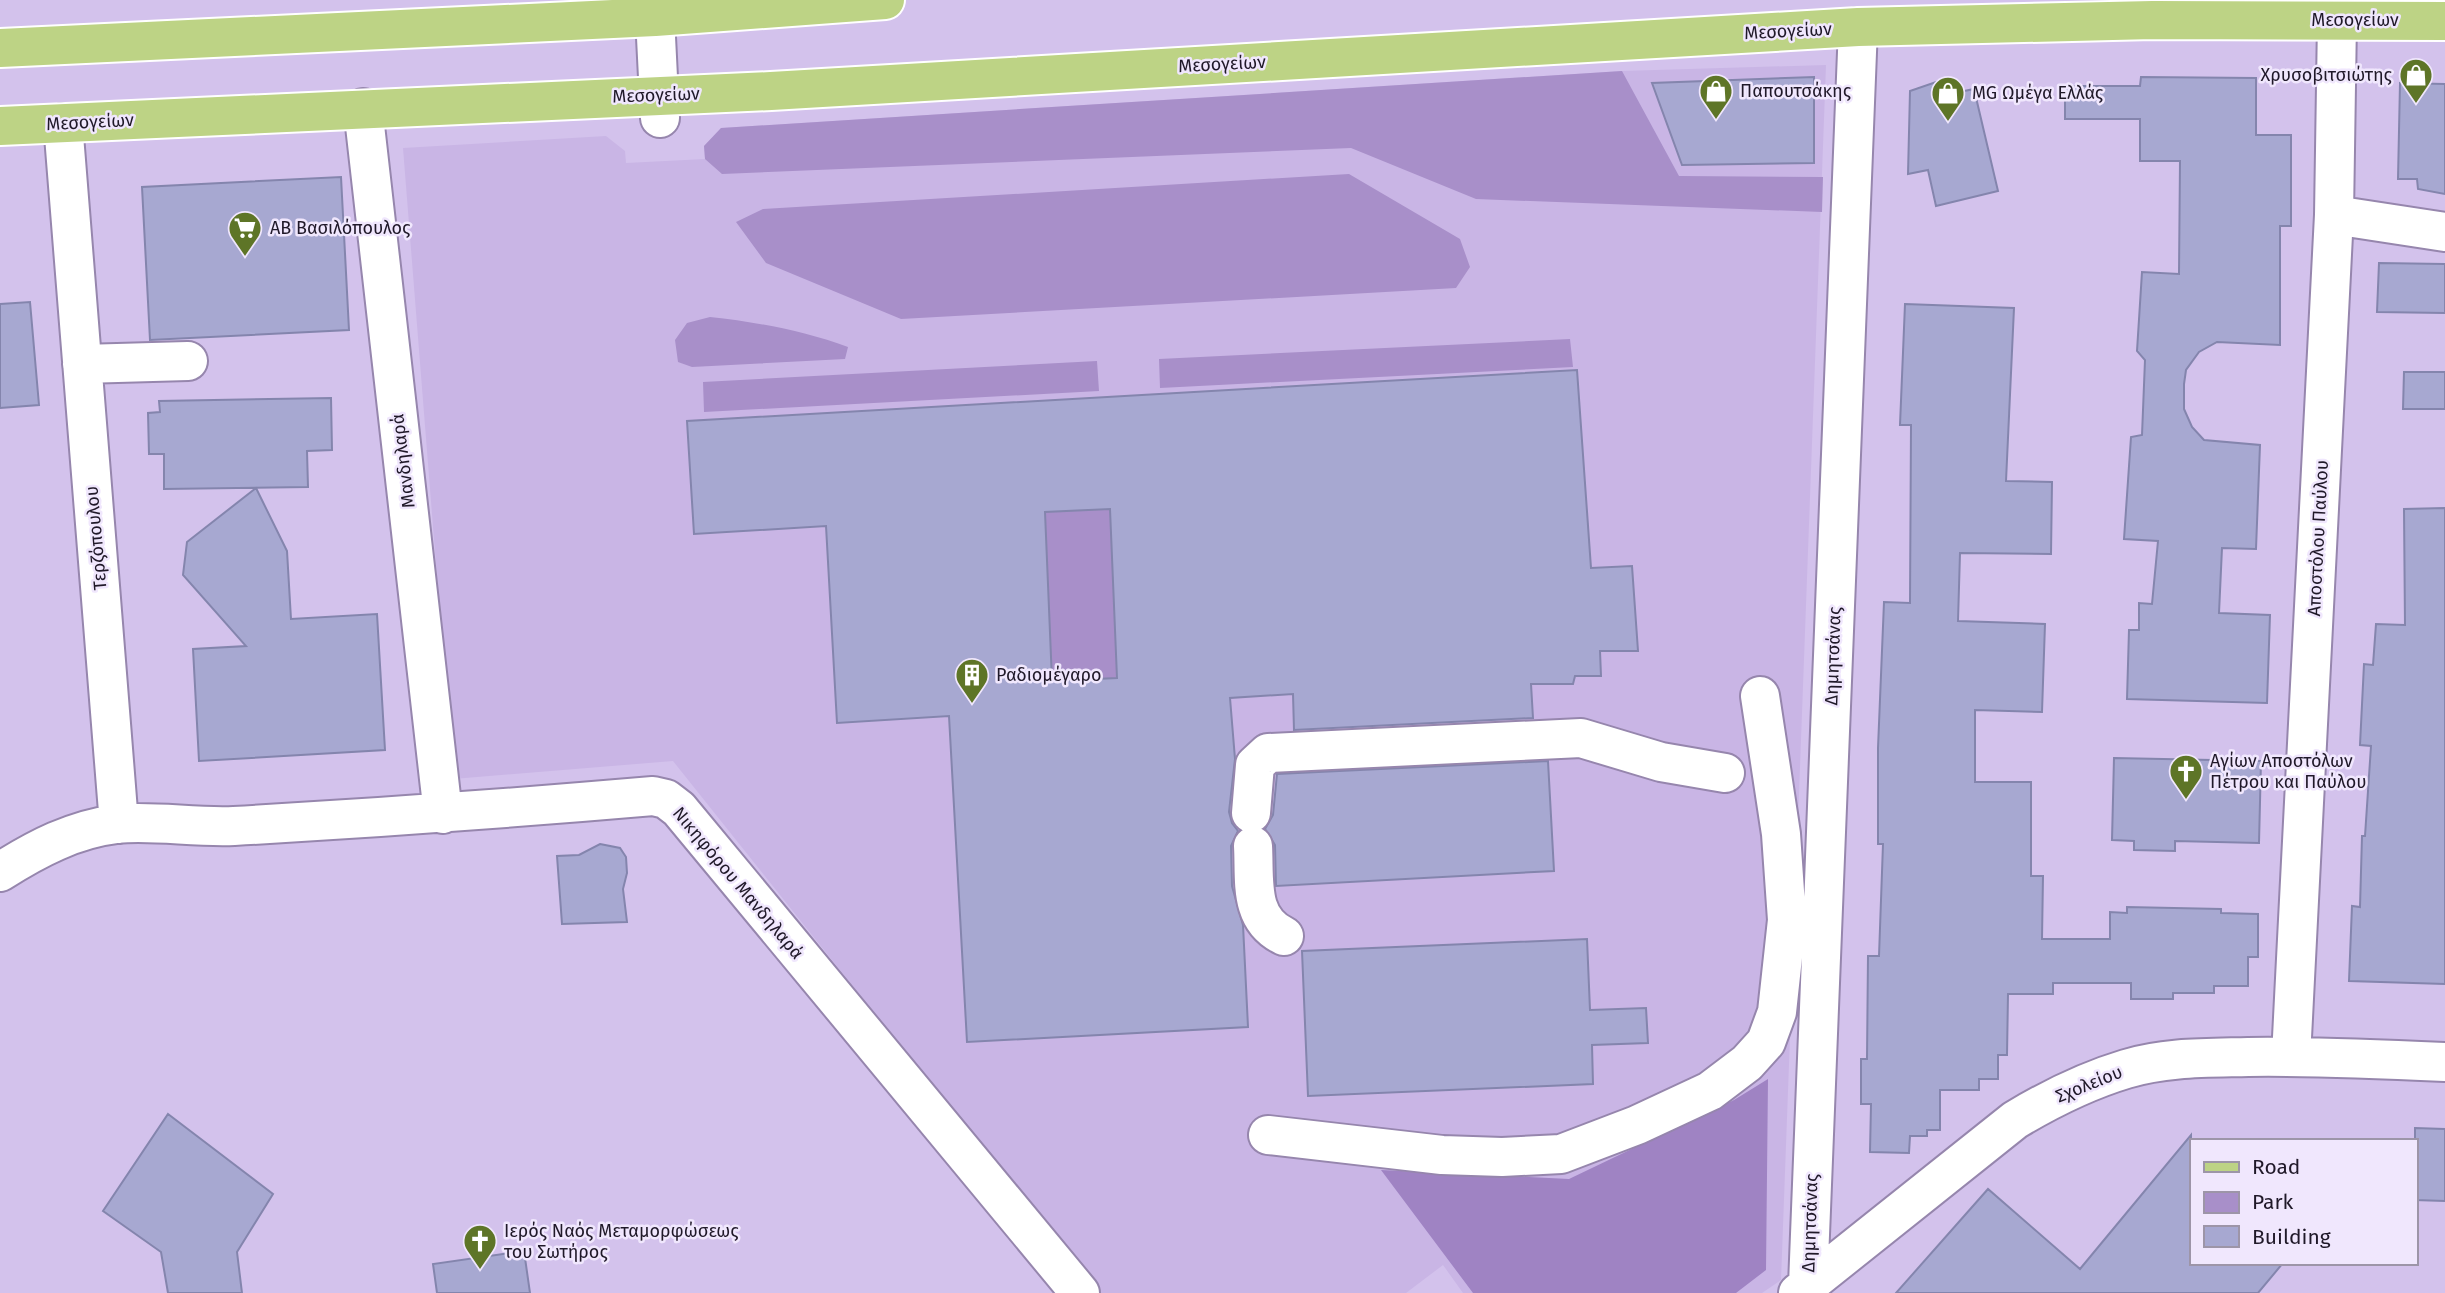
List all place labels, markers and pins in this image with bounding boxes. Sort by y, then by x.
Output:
shop icon: Χρυσοβιτσιώτης [2397,56,2435,105]
place label: Χρυσοβιτσιώτης [2261,64,2393,86]
shop icon: Παπουτσάκης [1697,72,1735,121]
shop icon: MG Ωμέγα Ελλάς [1929,74,1967,123]
place label: Παπουτσάκης [1740,80,1852,102]
place label: MG Ωμέγα Ελλάς [1972,82,2104,104]
supermarket icon: ΑΒ Βασιλόπουλος [226,209,264,258]
place label: ΑΒ Βασιλόπουλος [270,217,411,239]
building icon: Ραδιομέγαρο [953,656,991,705]
place label: Ραδιομέγαρο [996,664,1102,686]
place label: Αγίων Αποστόλων Πέτρου και Παύλου [2210,750,2367,793]
church icon: Αγίων Αποστόλων Πέτρου και Παύλου [2167,752,2205,801]
place label: Ιερός Ναός Μεταμορφώσεως του Σωτήρος [503,1220,739,1263]
church icon: Ιερός Ναός Μεταμορφώσεως του Σωτήρος [461,1222,499,1271]

